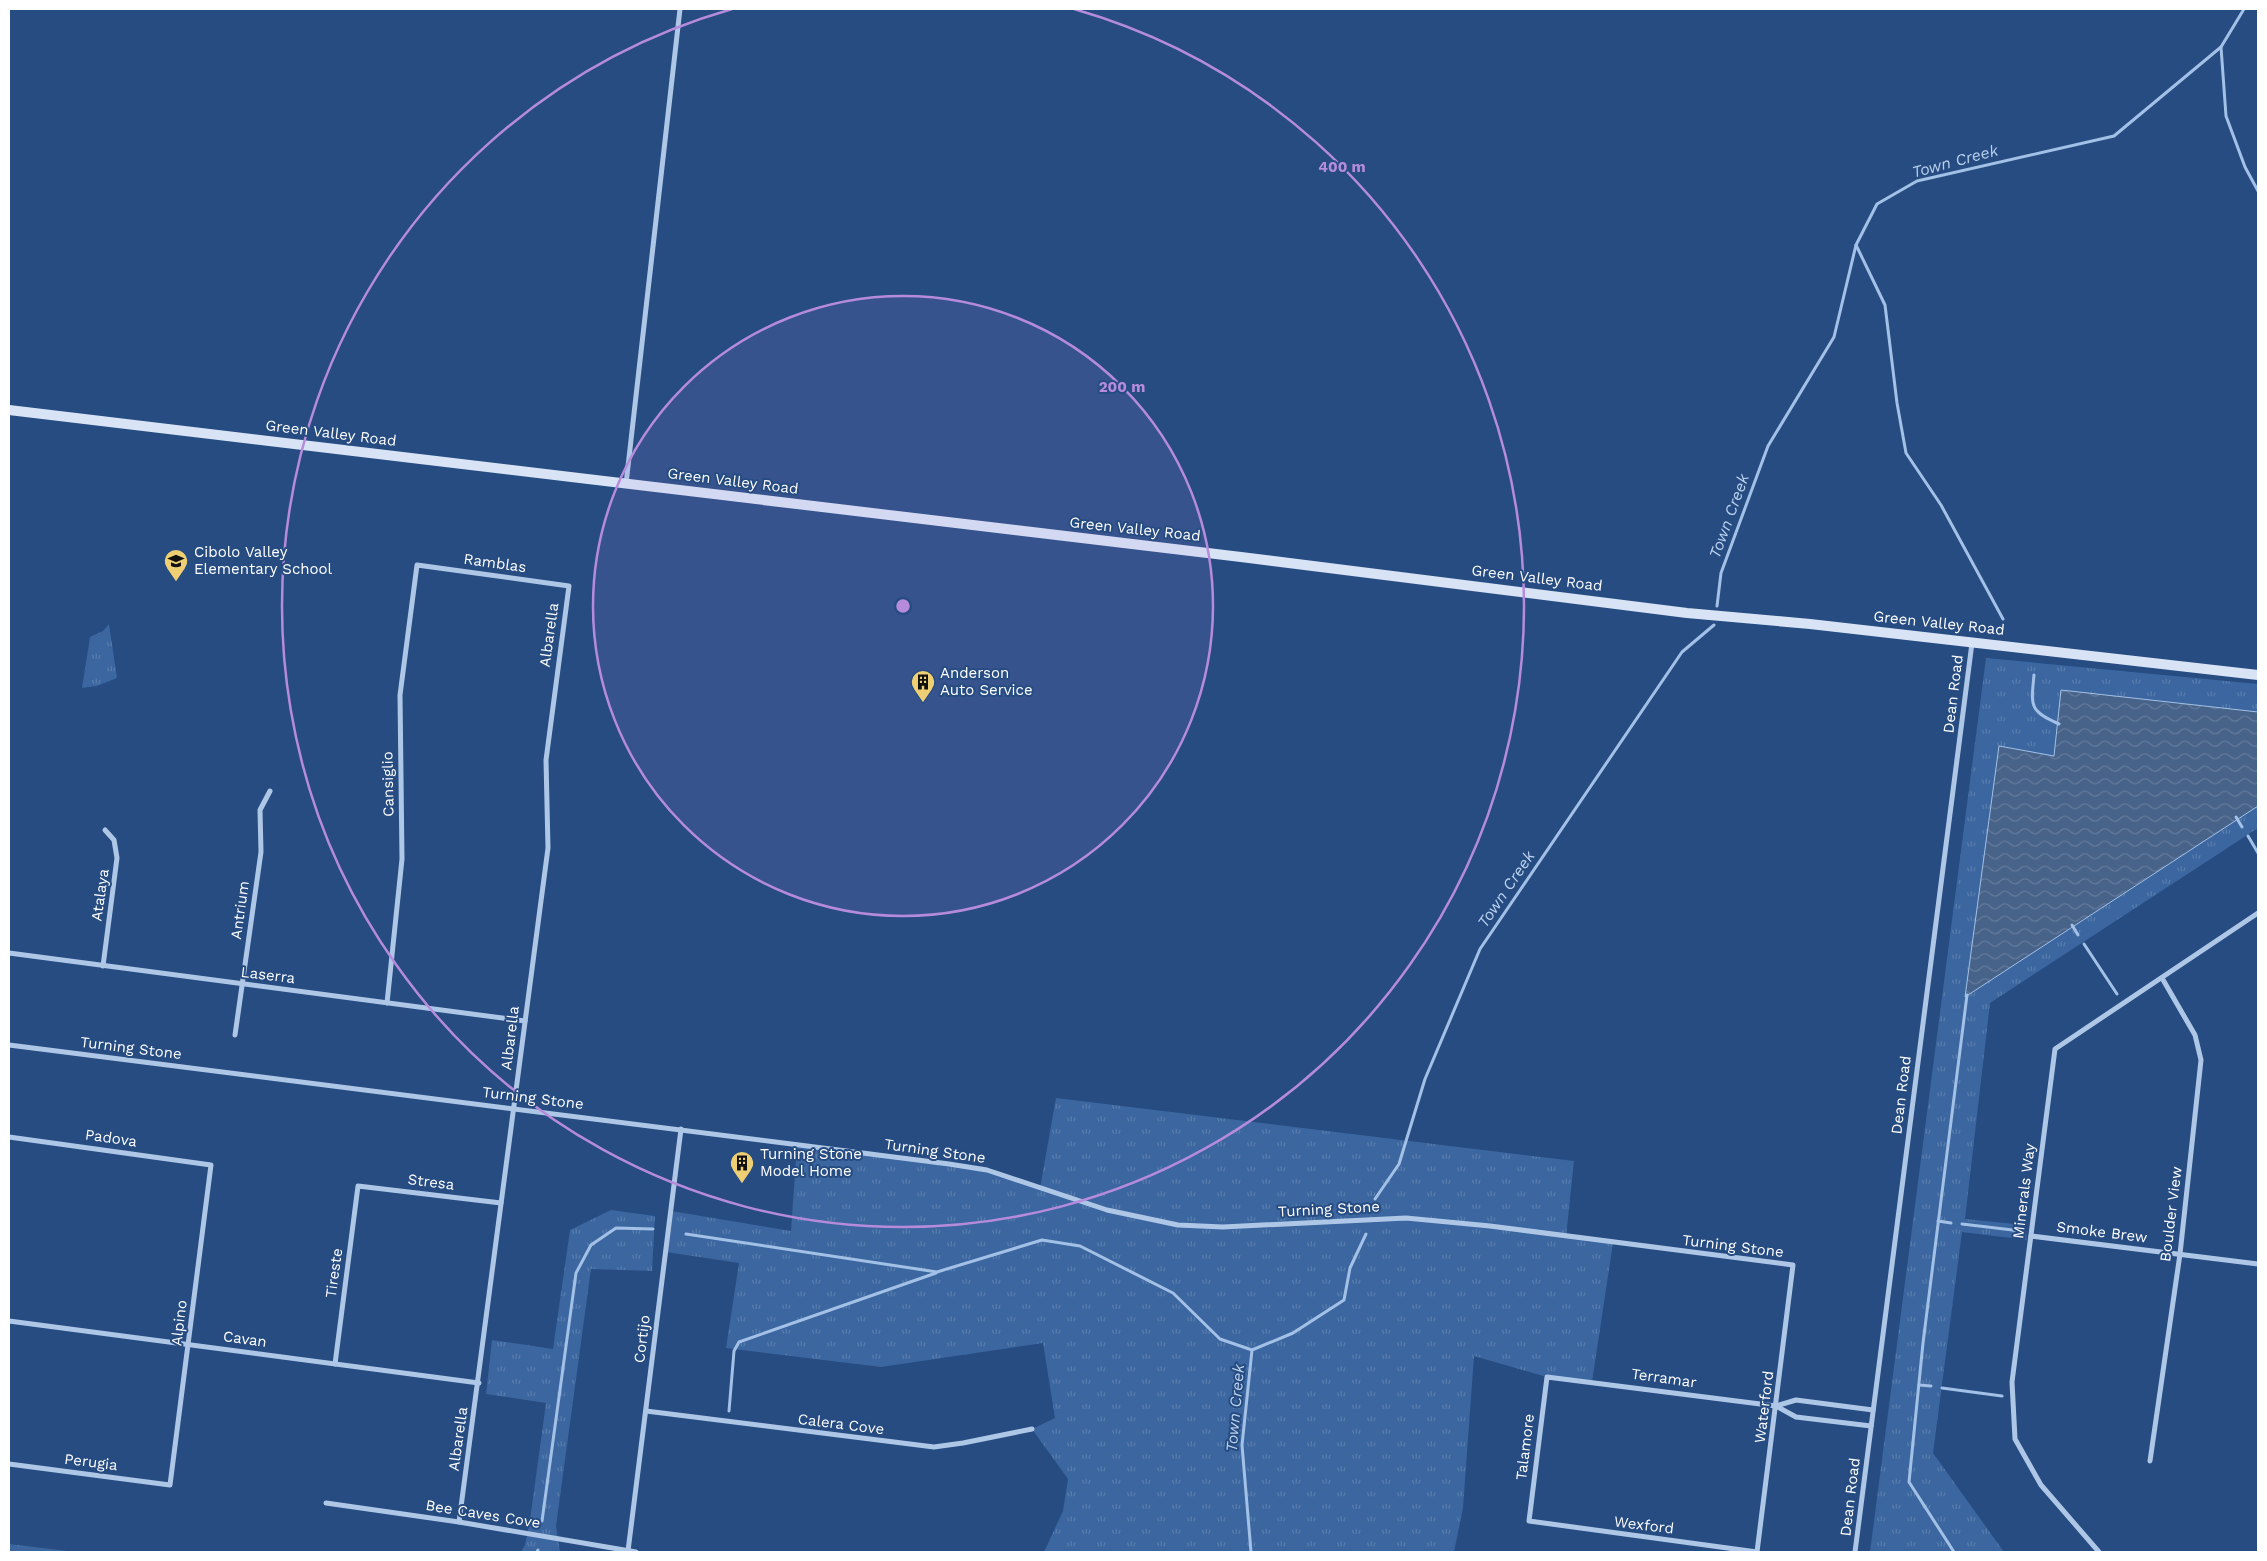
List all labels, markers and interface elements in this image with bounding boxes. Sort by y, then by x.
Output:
water label: Town Creek [1910,140,2001,182]
text: 400 m [1318,158,1366,176]
text: 200 m [1099,378,1145,396]
street label: Green Valley Road [264,416,398,450]
street label: Green Valley Road [666,464,800,498]
water label: Town Creek [1705,470,1753,561]
street label: Green Valley Road [1069,513,1201,545]
place label: Cibolo Valley Elementary School [194,543,333,578]
school or university icon: Cibolo Valley Elementary School [163,548,189,582]
street label: Ramblas [462,550,528,576]
street label: Green Valley Road [1470,561,1604,595]
centre of rings [894,597,912,615]
street label: Albarella [536,601,562,668]
street label: Green Valley Road [1873,607,2005,639]
street label: Dean Road [1939,654,1967,734]
place label: Anderson Auto Service [940,664,1033,699]
building icon: Anderson Auto Service [910,669,936,703]
street label: Cansiglio [378,751,398,817]
water label: Town Creek [1473,846,1539,931]
street label: Atalaya [87,867,113,922]
street label: Antrium [227,880,253,940]
street label: Laserra [240,963,297,987]
street label: Albarella [497,1004,523,1071]
street label: Turning Stone [79,1033,183,1063]
street label: Dean Road [1887,1055,1915,1135]
street label: Turning Stone [481,1083,585,1113]
street label: Padova [84,1125,139,1151]
street label: Turning Stone [883,1135,987,1167]
street label: Minerals Way [2009,1142,2039,1240]
place label: Turning Stone Model Home [760,1145,862,1180]
building icon: Turning Stone Model Home [729,1150,755,1184]
street label: Boulder View [2156,1165,2186,1263]
street label: Stresa [407,1170,456,1194]
street label: Turning Stone [1278,1197,1380,1221]
street label: Smoke Brew [2055,1217,2149,1247]
street label: Turning Stone [1681,1231,1785,1261]
street label: Tireste [322,1247,346,1299]
street label: Alpino [167,1299,191,1347]
street label: Cortijo [630,1314,654,1364]
street label: Cavan [222,1327,268,1351]
water label: Town Creek [1222,1362,1248,1453]
street label: Terramar [1630,1365,1698,1391]
street label: Waterford [1751,1370,1777,1444]
street label: Albarella [445,1405,471,1472]
street label: Calera Cove [797,1410,885,1438]
street label: Talamore [1512,1413,1538,1481]
street label: Perugia [63,1450,119,1474]
street label: Dean Road [1836,1457,1864,1537]
street label: Bee Caves Cove [424,1496,542,1532]
street label: Wexford [1613,1512,1675,1538]

